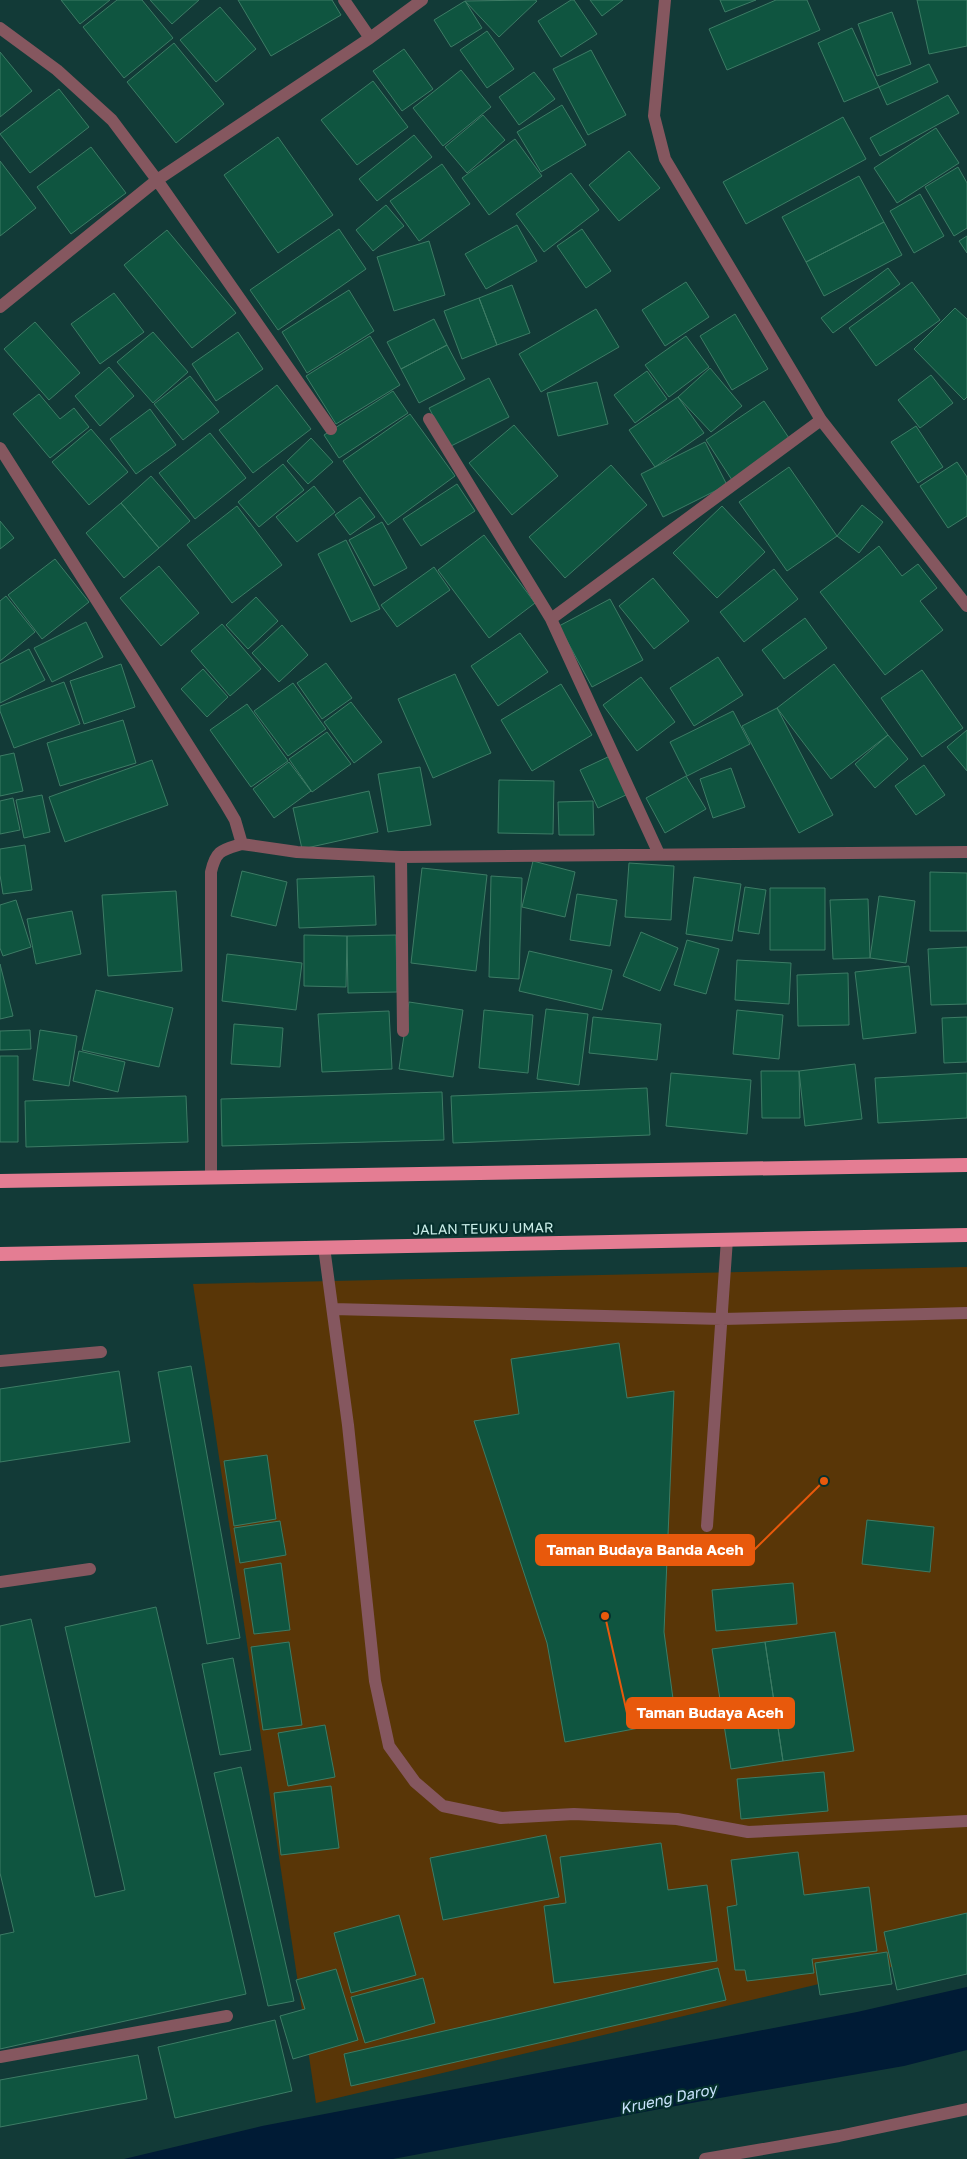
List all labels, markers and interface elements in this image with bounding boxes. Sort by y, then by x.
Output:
street label: JALAN TEUKU UMAR [413,1218,553,1238]
callout: Taman Budaya Banda Aceh [536,1535,754,1565]
text: Taman Budaya Banda Aceh [546,1540,744,1558]
callout: Taman Budaya Aceh [627,1698,794,1728]
text: Taman Budaya Aceh [636,1703,784,1721]
water label: Krueng Daroy [618,2078,721,2118]

